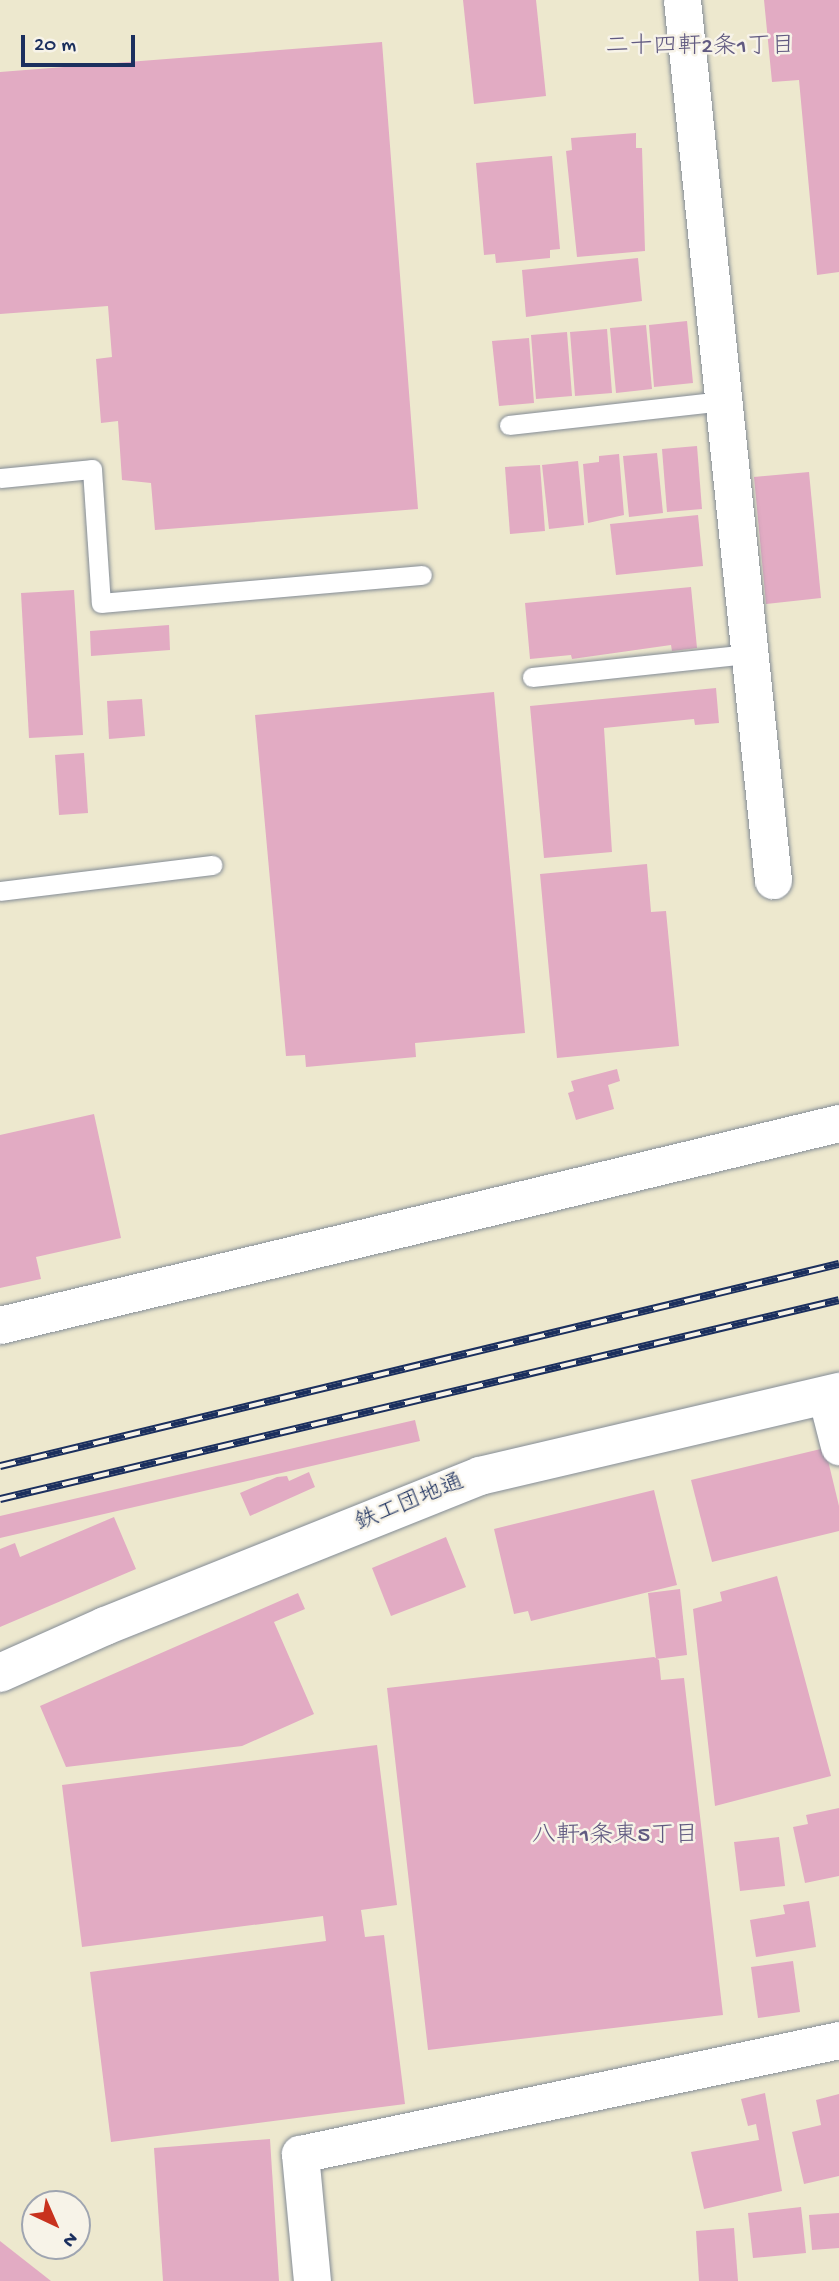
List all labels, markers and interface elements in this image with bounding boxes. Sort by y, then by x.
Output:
scale bar [24,21,138,65]
text: 20 m [34,34,76,59]
district label: 二十四軒2条1丁目 [605,34,795,62]
street label: 鉄工団地通 [352,1470,468,1538]
district label: 八軒1条東5丁目 [532,1823,698,1851]
north arrow [21,2190,91,2260]
text: N [57,2226,82,2252]

